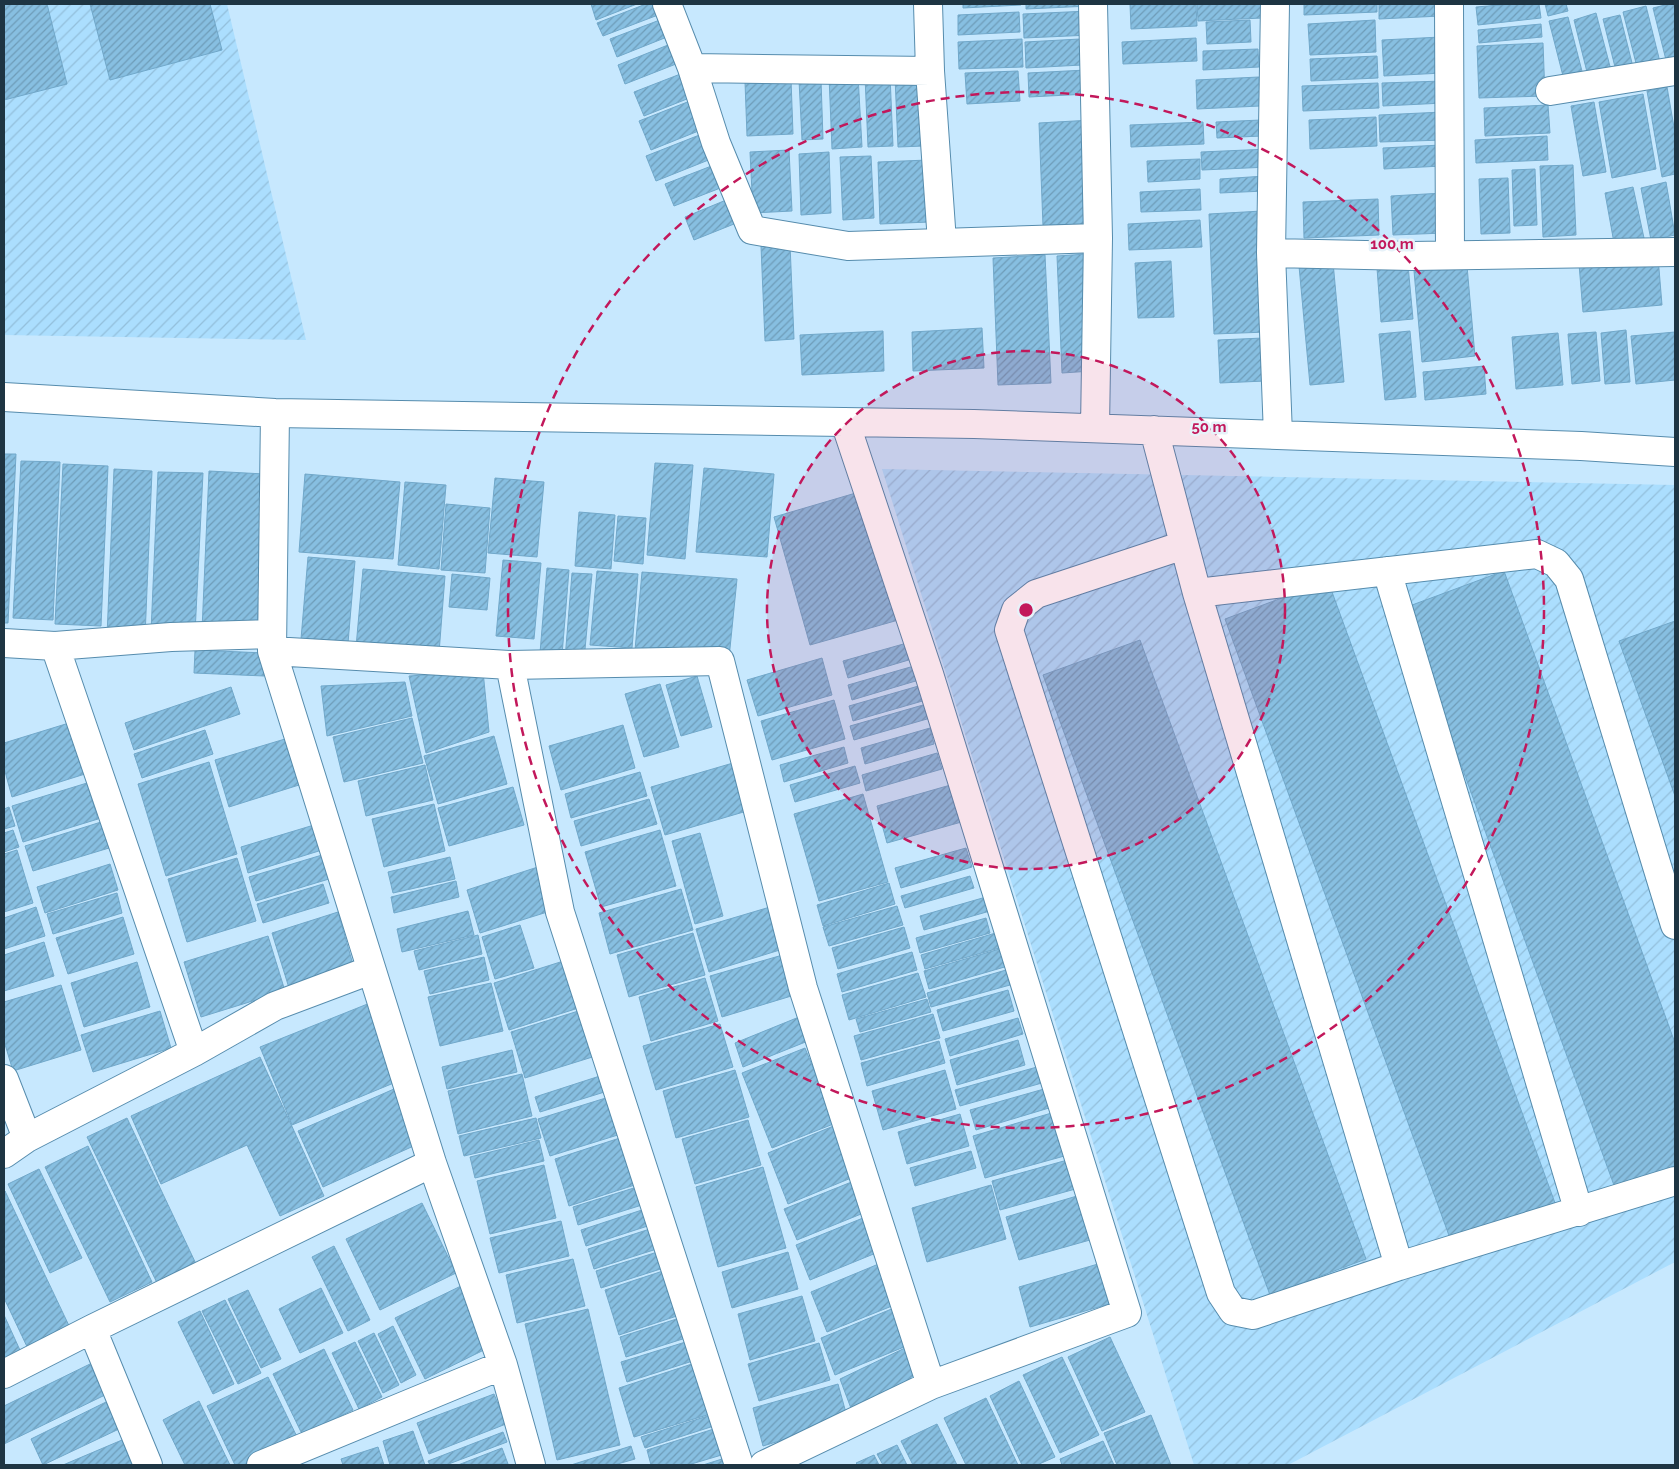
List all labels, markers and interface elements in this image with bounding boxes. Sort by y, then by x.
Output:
text: 100 m [1370,235,1414,253]
text: 50 m [1191,418,1227,436]
centre of rings [1017,601,1035,619]

